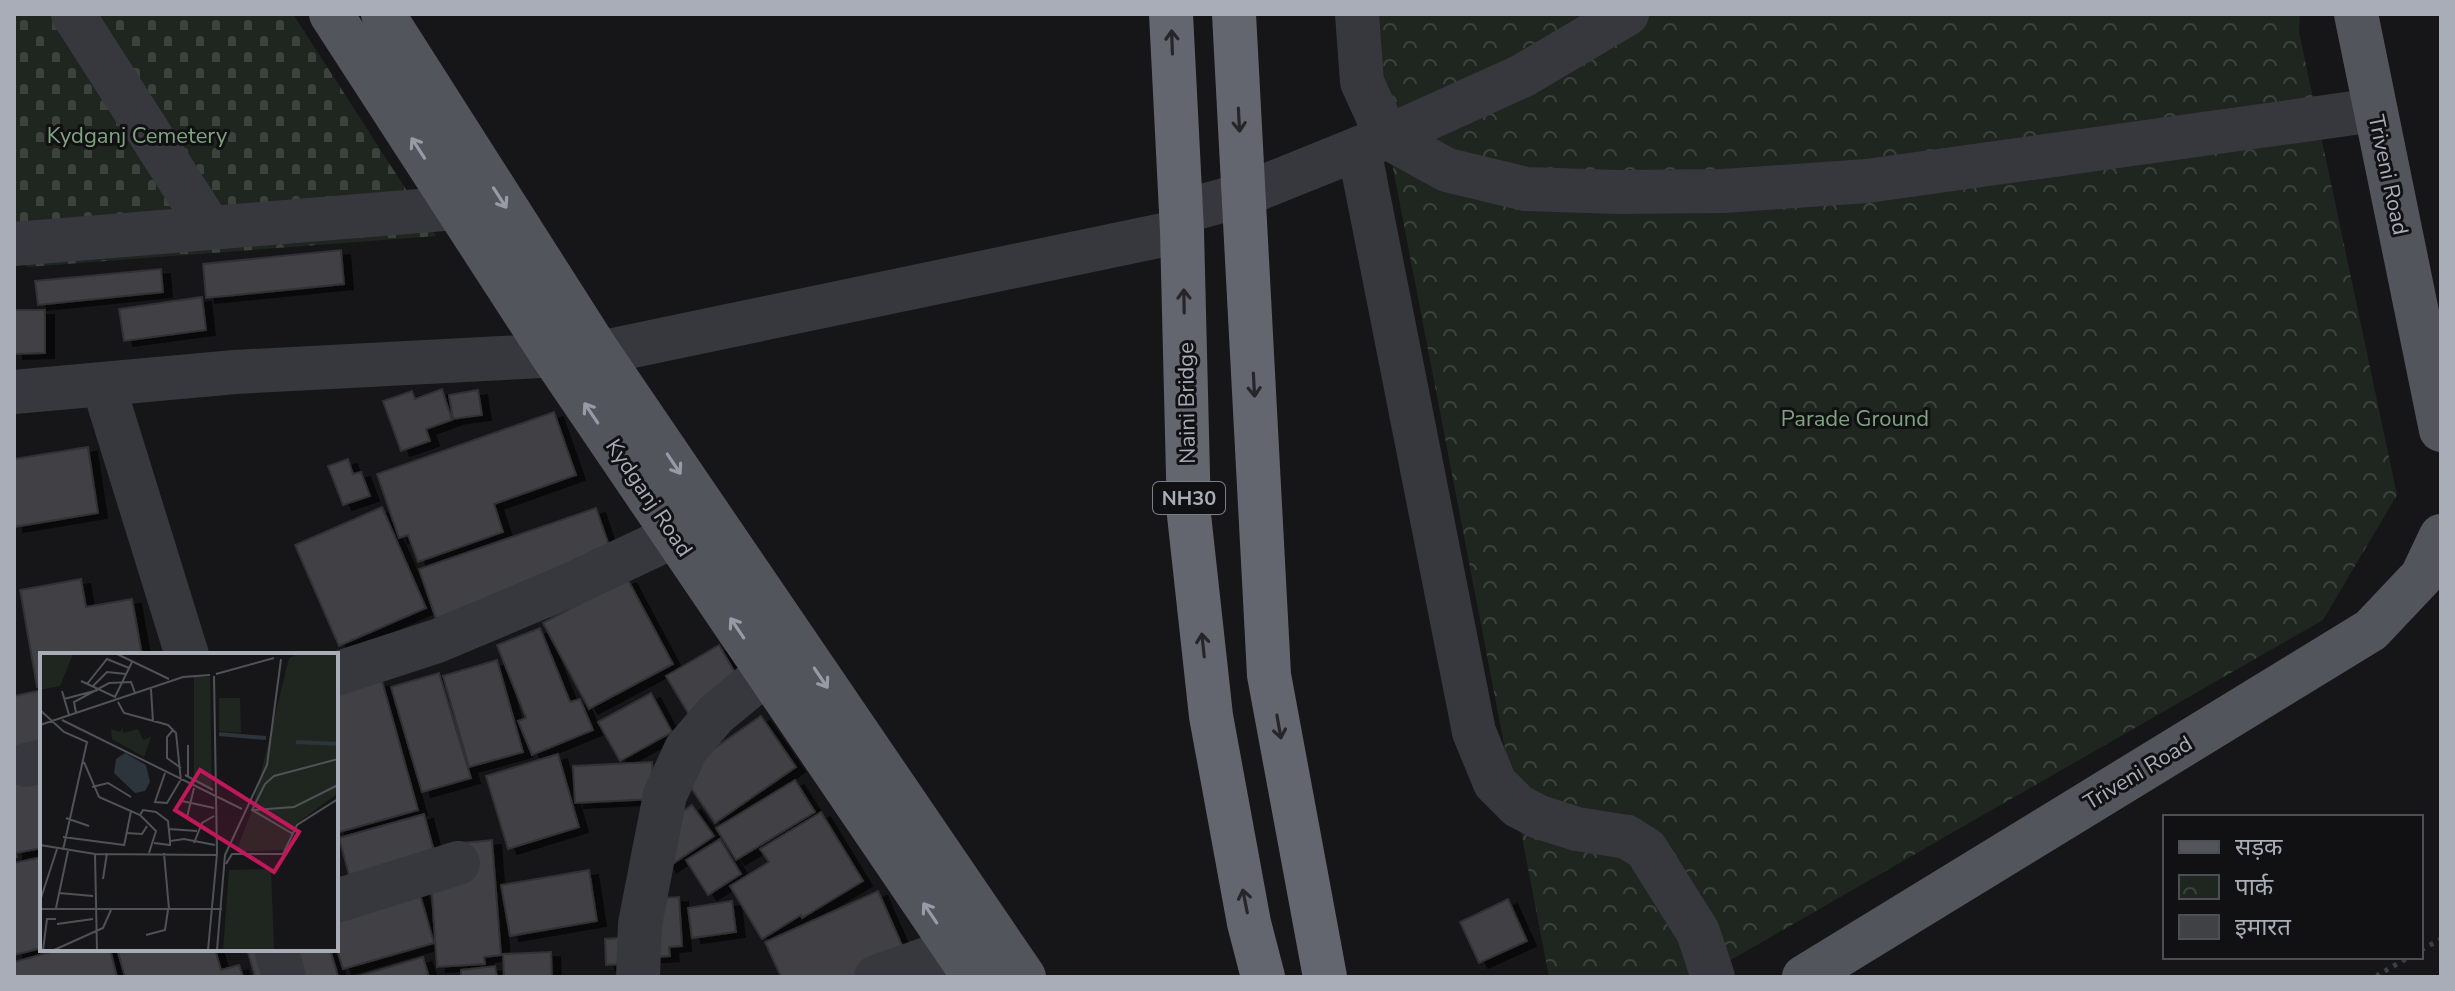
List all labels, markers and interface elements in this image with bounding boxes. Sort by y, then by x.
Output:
one-way arrow [1164,29,1179,56]
one-way arrow [1232,106,1247,133]
street label: Triveni Road [2361,112,2415,238]
park label: Kydganj Cemetery [47,121,228,151]
one-way arrow [409,138,426,160]
one-way arrow [492,186,508,209]
one-way arrow [1176,288,1192,315]
street label: Naini Bridge [1171,342,1203,464]
one-way arrow [1246,371,1261,398]
one-way arrow [583,402,599,424]
park label: Parade Ground [1781,404,1929,434]
street label: Kydganj Road [598,433,700,563]
one-way arrow [666,452,682,474]
road number: NH30 [1153,482,1225,514]
one-way arrow [729,617,745,639]
one-way arrow [1195,632,1210,659]
inset map [40,653,338,951]
one-way arrow [812,667,829,689]
one-way arrow [1272,714,1287,740]
street label: Triveni Road [2078,729,2198,817]
legend [2163,815,2423,959]
text: सड़क [2235,831,2283,863]
text: पार्क [2235,871,2274,903]
one-way arrow [1237,889,1252,914]
one-way arrow [922,902,938,924]
text: इमारत [2235,911,2292,943]

